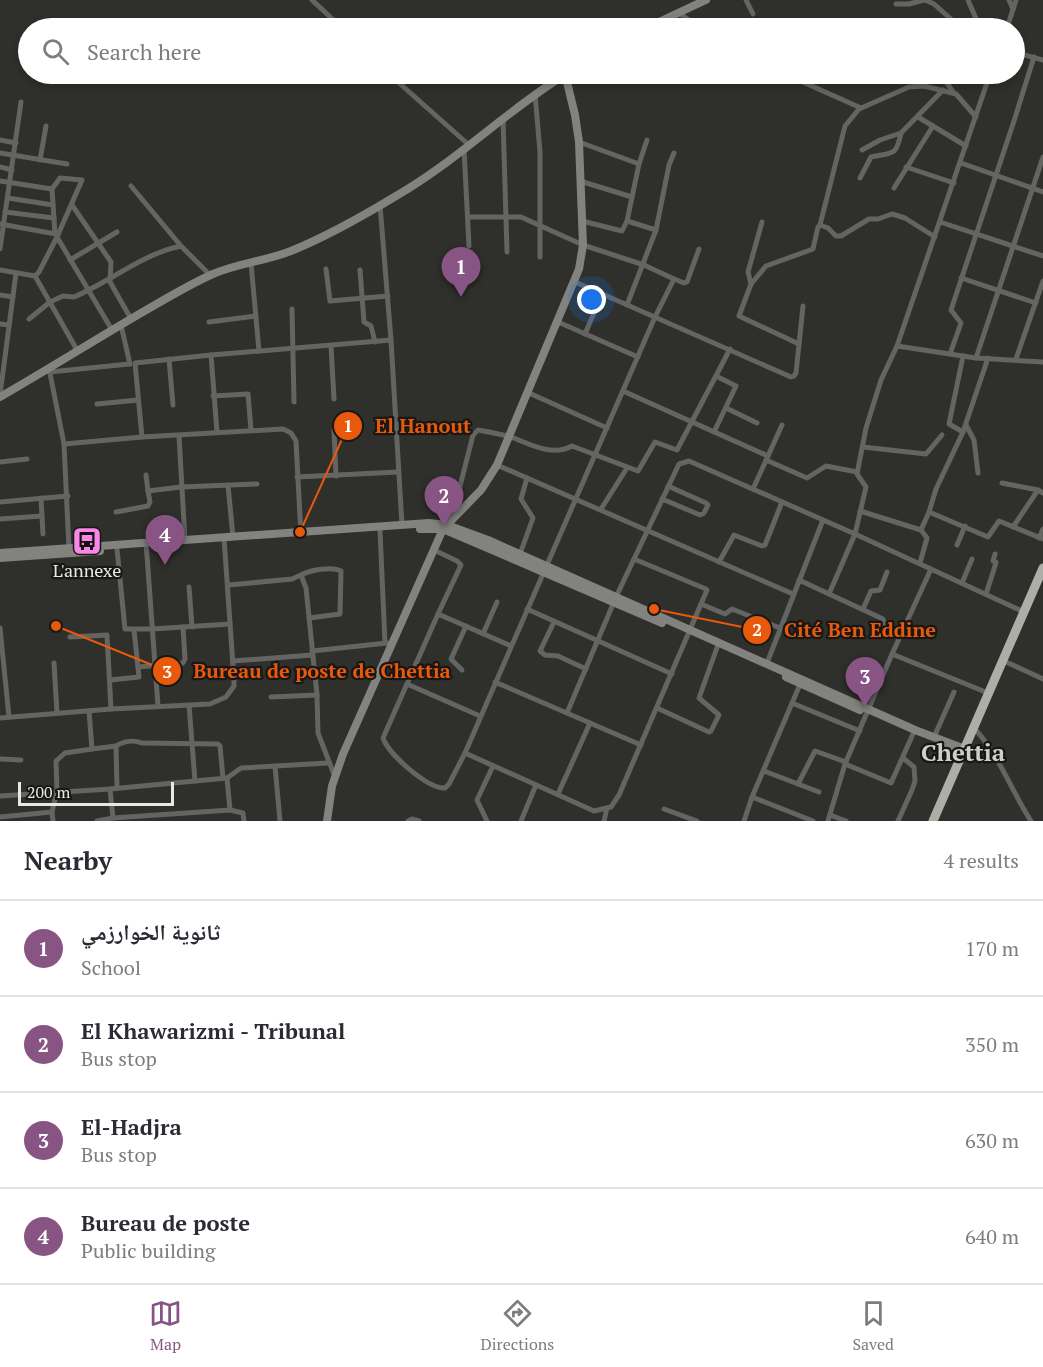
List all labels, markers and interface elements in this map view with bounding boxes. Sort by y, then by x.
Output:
search box [18,18,1025,84]
icon: search [39,35,72,68]
text: Search here [87,37,201,66]
pin: 1 [442,248,480,297]
your location [577,285,606,314]
callout: El Hanout [333,407,482,445]
text: El Hanout [375,412,471,439]
text: 1 [343,413,353,437]
pin: 2 [424,476,464,526]
pin: 4 [146,516,184,565]
bus stop icon: L'annexe [71,525,103,557]
place label: L'annexe [53,558,121,582]
callout: Cité Ben Eddine [742,611,948,649]
text: Cité Ben Eddine [784,616,936,643]
text: 2 [752,617,762,641]
callout: Bureau de poste de Chettia [152,652,463,690]
text: Bureau de poste de Chettia [193,657,451,684]
pin: 3 [846,658,884,707]
text: 3 [162,659,172,683]
district label: Chettia [921,736,1006,768]
scale bar [18,779,174,806]
text: 200 m [27,781,70,803]
text: Nearby [24,843,112,877]
text: 4 results [944,847,1019,874]
text: ثانوية الخوارزمي [81,917,220,946]
text: 1 [38,935,49,962]
text: 170 m [965,935,1019,962]
text: School [81,954,141,981]
text: El Khawarizmi - Tribunal [81,1016,345,1045]
text: 2 [38,1031,49,1058]
text: 350 m [965,1031,1019,1058]
text: Bus stop [81,1045,157,1072]
text: El-Hadjra [81,1112,182,1141]
text: 3 [38,1127,49,1154]
text: 630 m [965,1127,1019,1154]
text: Bus stop [81,1141,157,1168]
text: Bureau de poste [81,1208,250,1237]
text: 4 [38,1223,49,1250]
text: 640 m [965,1223,1019,1250]
text: Public building [81,1237,215,1264]
tab: Map [149,1297,182,1355]
tab: Directions [480,1297,554,1355]
tab: Saved [852,1297,894,1355]

